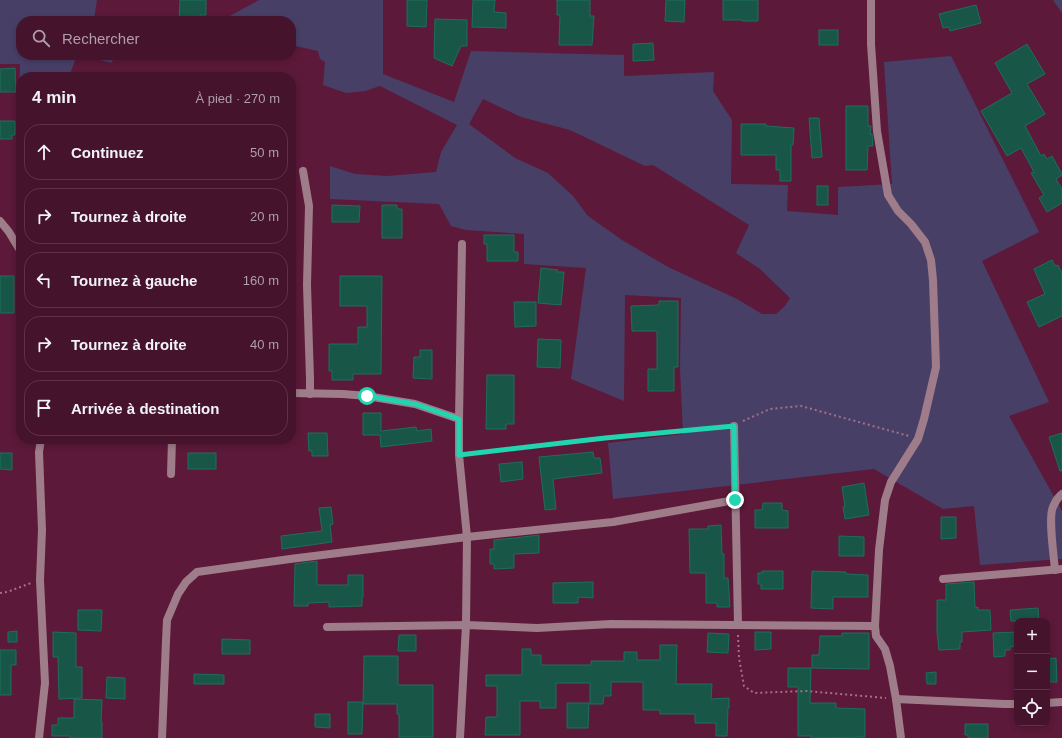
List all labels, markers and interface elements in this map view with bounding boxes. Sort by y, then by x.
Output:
search box [16,16,296,60]
icon: search [30,27,52,49]
text: Rechercher [62,30,140,47]
text: 4 min [32,88,76,107]
text: À pied · 270 m [195,91,280,106]
icon: ahead [33,141,55,163]
text: Continuez [71,144,144,161]
text: 50 m [250,145,279,160]
icon: right [33,205,55,227]
text: Tournez à droite [71,208,187,225]
text: 20 m [250,209,279,224]
icon: left [33,269,55,291]
text: Tournez à gauche [71,272,197,289]
text: 160 m [243,273,279,288]
icon: right [33,333,55,355]
text: Tournez à droite [71,336,187,353]
text: 40 m [250,337,279,352]
route start [358,387,376,405]
icon: arrive [33,397,55,419]
text: Arrivée à destination [71,400,219,417]
route end [726,491,744,509]
map controls [1014,618,1050,726]
button: + [1014,618,1050,654]
button: − [1014,654,1050,690]
button: locate [1014,690,1050,726]

